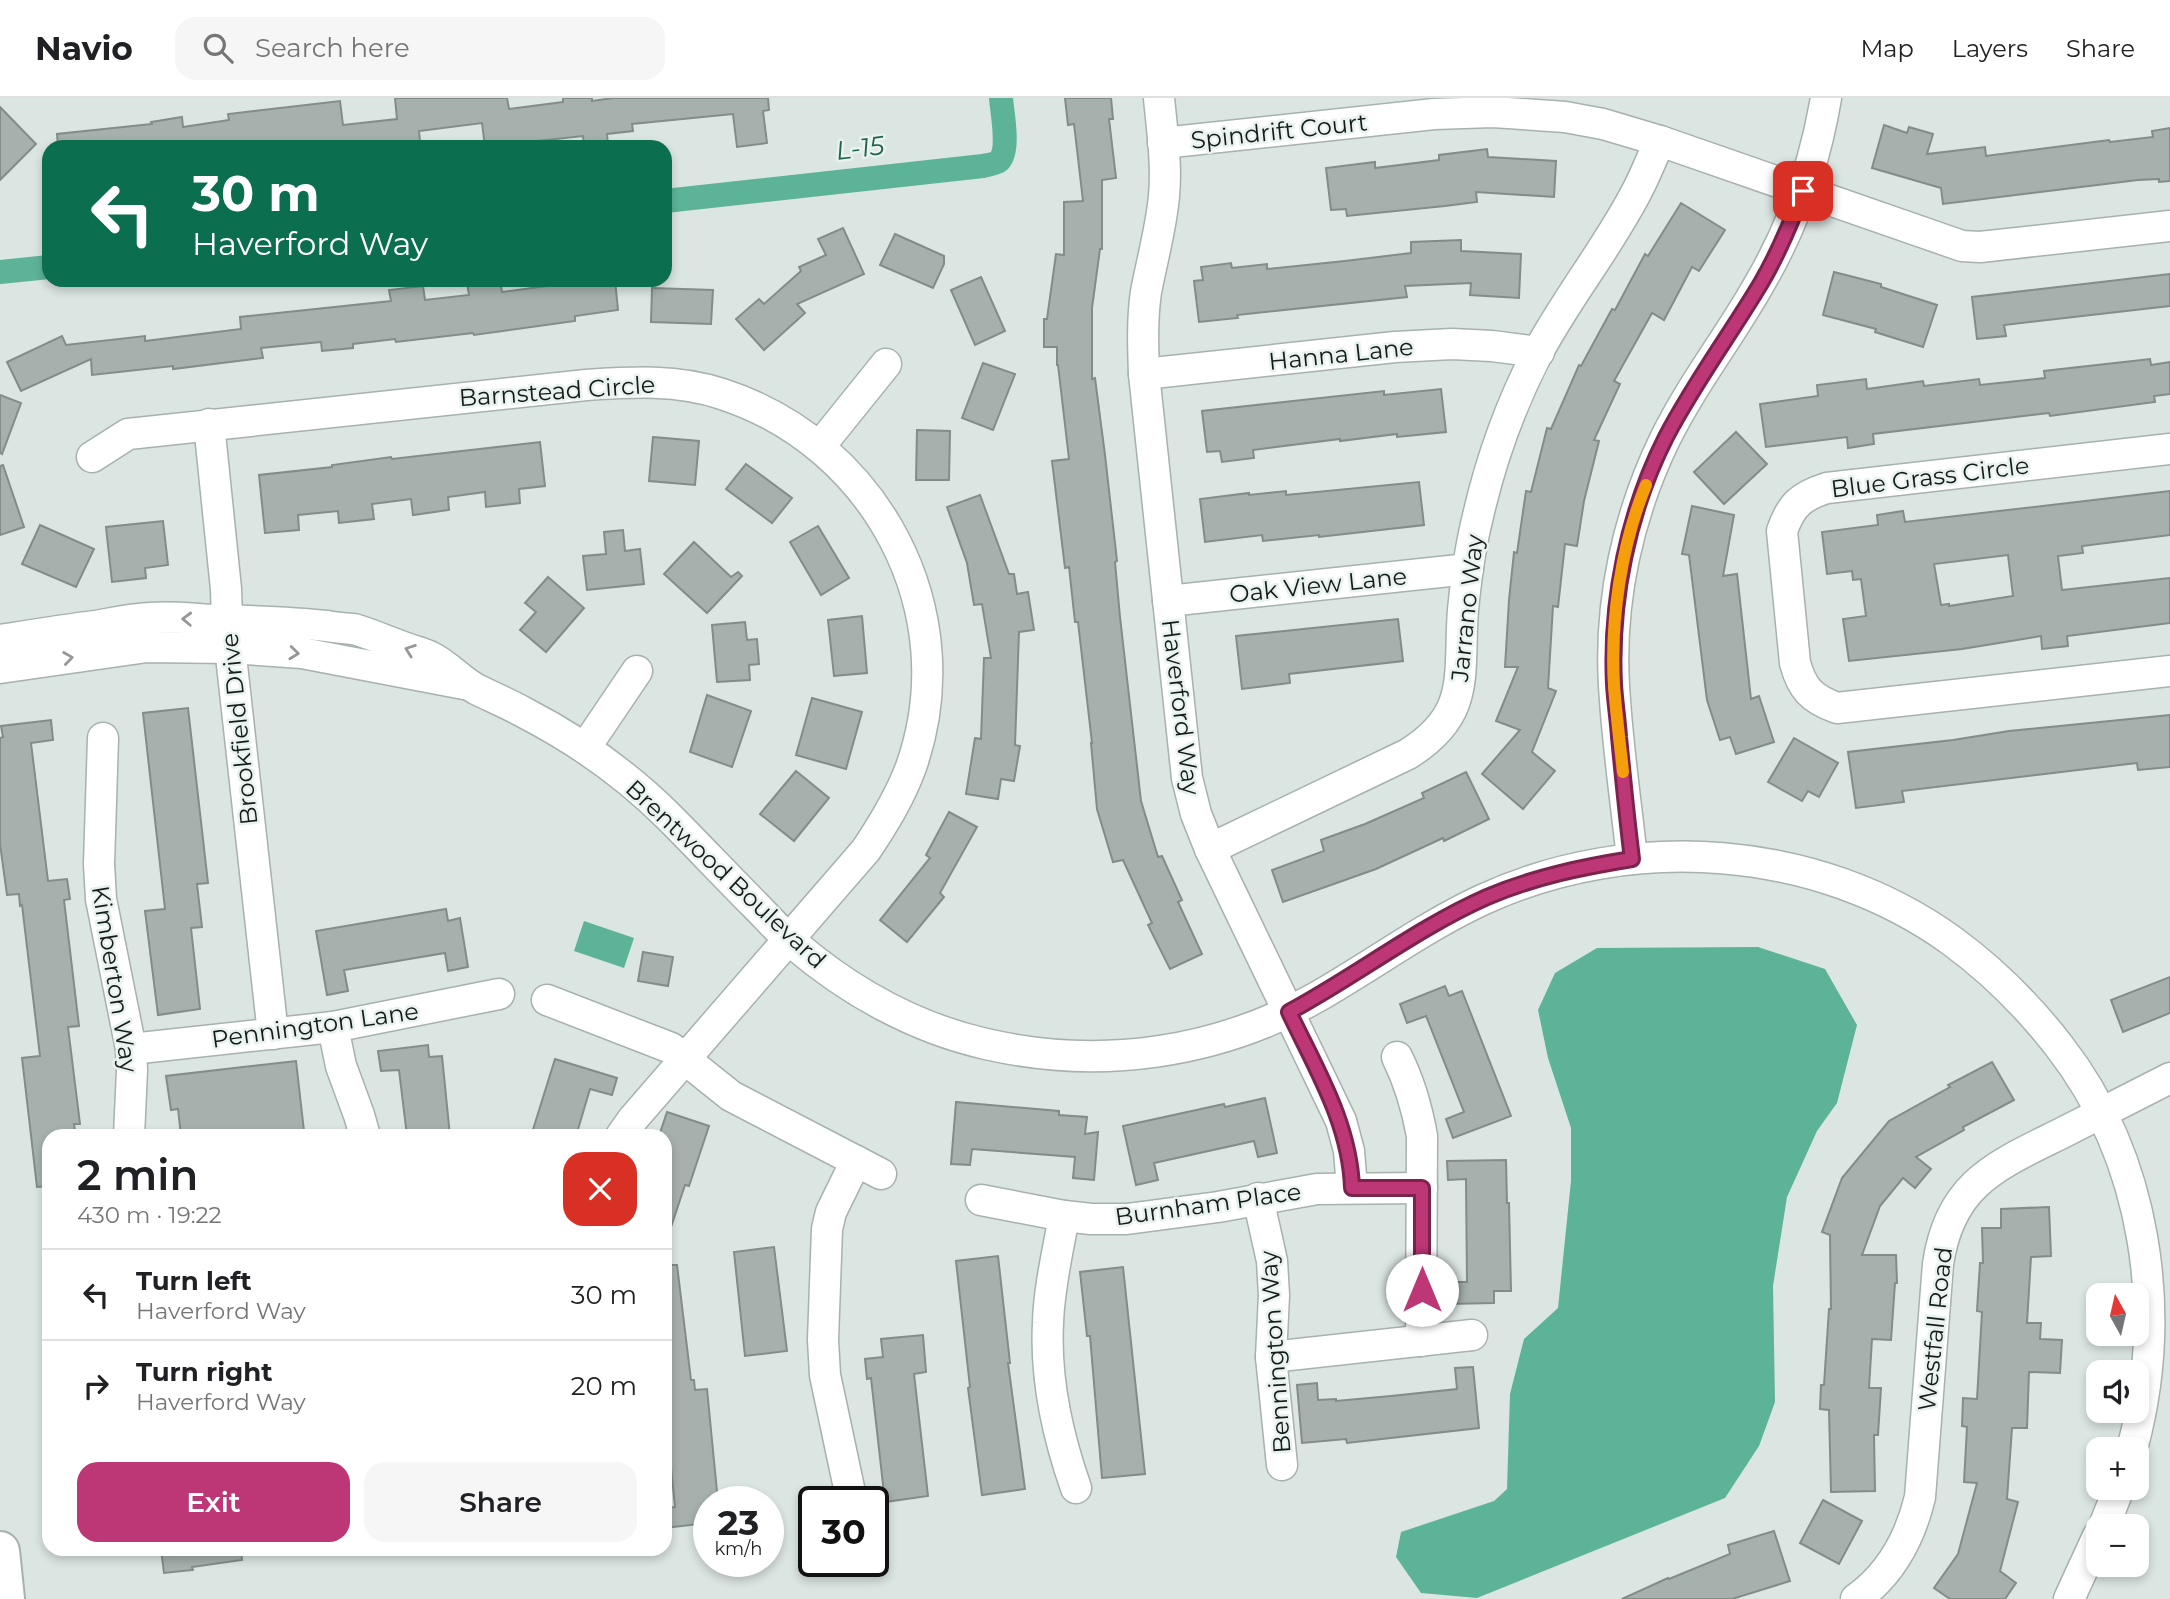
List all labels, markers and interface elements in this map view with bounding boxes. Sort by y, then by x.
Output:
search box [175,17,665,80]
text: Navio [35,28,133,68]
icon: search [199,29,237,67]
text: Search here [255,32,410,64]
text: Map [1860,34,1914,63]
text: Layers [1952,34,2028,63]
text: Share [2066,34,2135,63]
street label: Spindrift Court [1189,107,1369,155]
water label: L-15 [834,129,886,167]
pin [1773,161,1833,221]
text: 30 m [192,164,320,223]
icon: left [77,168,168,259]
icon: arrive [1784,172,1822,210]
text: Haverford Way [192,224,428,263]
street label: Hanna Lane [1267,332,1415,376]
street label: Barnstead Circle [458,370,656,412]
street label: Blue Grass Circle [1829,450,2031,504]
street label: Jarrano Way [1445,533,1489,684]
street label: Oak View Lane [1228,561,1408,609]
one-way arrow [181,611,192,626]
street label: Haverford Way [1156,617,1206,797]
street label: Brookfield Drive [214,632,264,826]
one-way arrow [405,644,417,658]
one-way arrow [289,645,300,660]
one-way arrow [62,651,73,666]
street label: Brentwood Boulevard [620,774,832,974]
street label: Kimberton Way [86,884,144,1074]
street label: Pennington Lane [210,996,420,1054]
text: 2 min [77,1149,198,1201]
button: close [563,1152,637,1226]
street label: Burnham Place [1113,1177,1303,1231]
text: 430 m · 19:22 [77,1201,222,1229]
street label: Westfall Road [1912,1245,1958,1413]
street label: Bennington Way [1253,1250,1297,1454]
position arrow [1385,1253,1459,1327]
text: Turn left [136,1265,252,1297]
icon: left [77,1276,115,1314]
text: 30 m [571,1279,637,1311]
north arrow [2086,1283,2149,1346]
map controls [2086,1283,2149,1577]
text: Haverford Way [136,1297,306,1325]
text: Turn right [136,1356,272,1388]
button: sound [2086,1360,2149,1423]
icon: right [77,1367,115,1405]
text: 20 m [571,1370,637,1402]
text: Haverford Way [136,1388,306,1416]
button: + [2086,1437,2149,1500]
button: Exit [77,1462,350,1542]
button: Share [364,1462,637,1542]
speed limit sign: 30 [798,1486,889,1577]
text: 23 [718,1501,759,1544]
button: − [2086,1514,2149,1577]
text: km/h [714,1538,763,1560]

